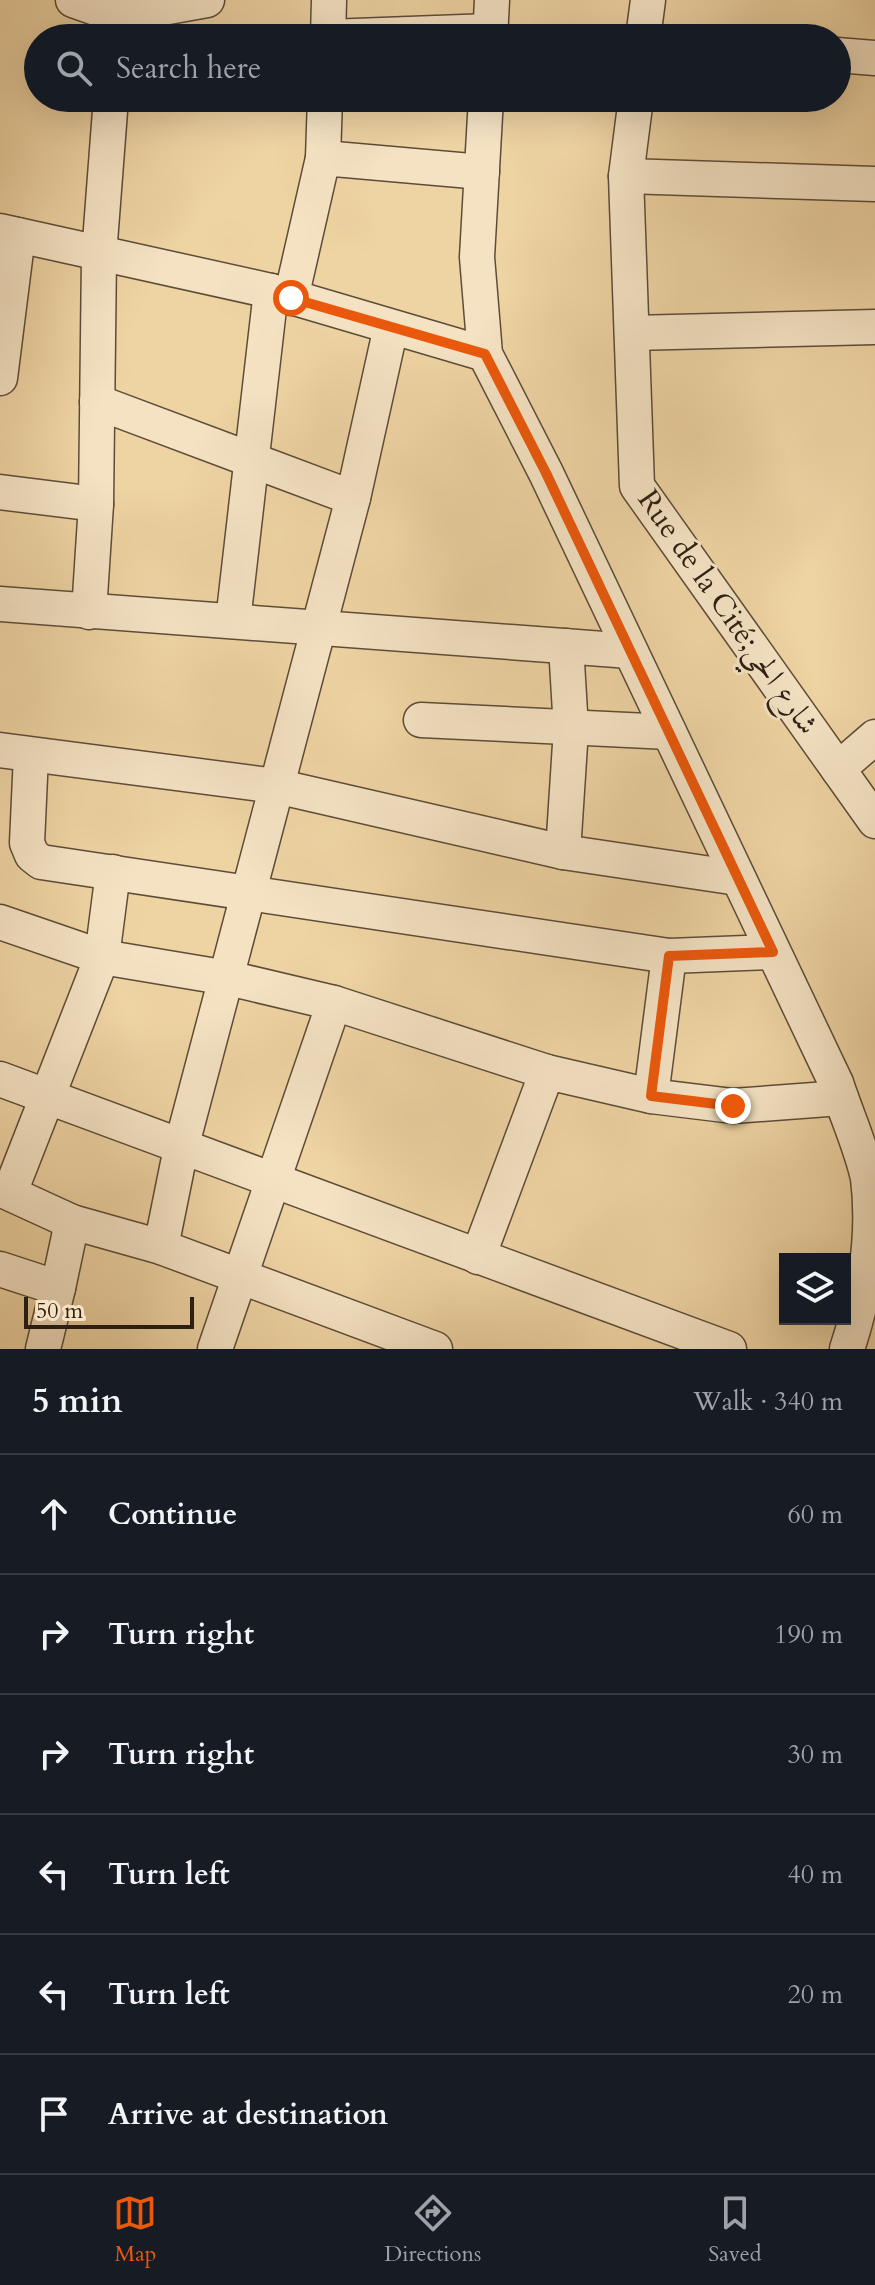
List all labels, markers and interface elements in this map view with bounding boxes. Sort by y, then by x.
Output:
search box [24,24,851,112]
icon: search [52,46,96,90]
text: Search here [116,48,261,89]
route start [273,280,309,316]
street label: Rue de la Cité;شارع الحي [622,481,828,747]
route end [715,1088,751,1124]
map controls [779,1253,851,1325]
button: layers [779,1253,851,1325]
scale bar [24,1293,194,1329]
text: 50 m [36,1296,83,1326]
text: 5 min [32,1378,123,1424]
text: Walk · 340 m [693,1384,843,1419]
icon: ahead [32,1492,76,1536]
text: Continue [108,1494,237,1535]
text: 60 m [787,1497,843,1532]
icon: right [32,1612,76,1656]
text: Turn right [108,1614,254,1655]
text: 190 m [774,1617,843,1652]
icon: right [32,1732,76,1776]
text: Turn right [108,1734,254,1775]
text: 30 m [787,1737,843,1772]
icon: left [32,1852,76,1896]
text: Turn left [108,1854,230,1895]
text: 40 m [787,1857,843,1892]
icon: left [32,1972,76,2016]
text: Turn left [108,1974,230,2015]
text: 20 m [787,1977,843,2012]
icon: arrive [32,2092,76,2136]
text: Arrive at destination [108,2094,388,2135]
tab: Map [113,2191,157,2269]
tab: Directions [384,2191,481,2269]
tab: Saved [708,2191,762,2269]

